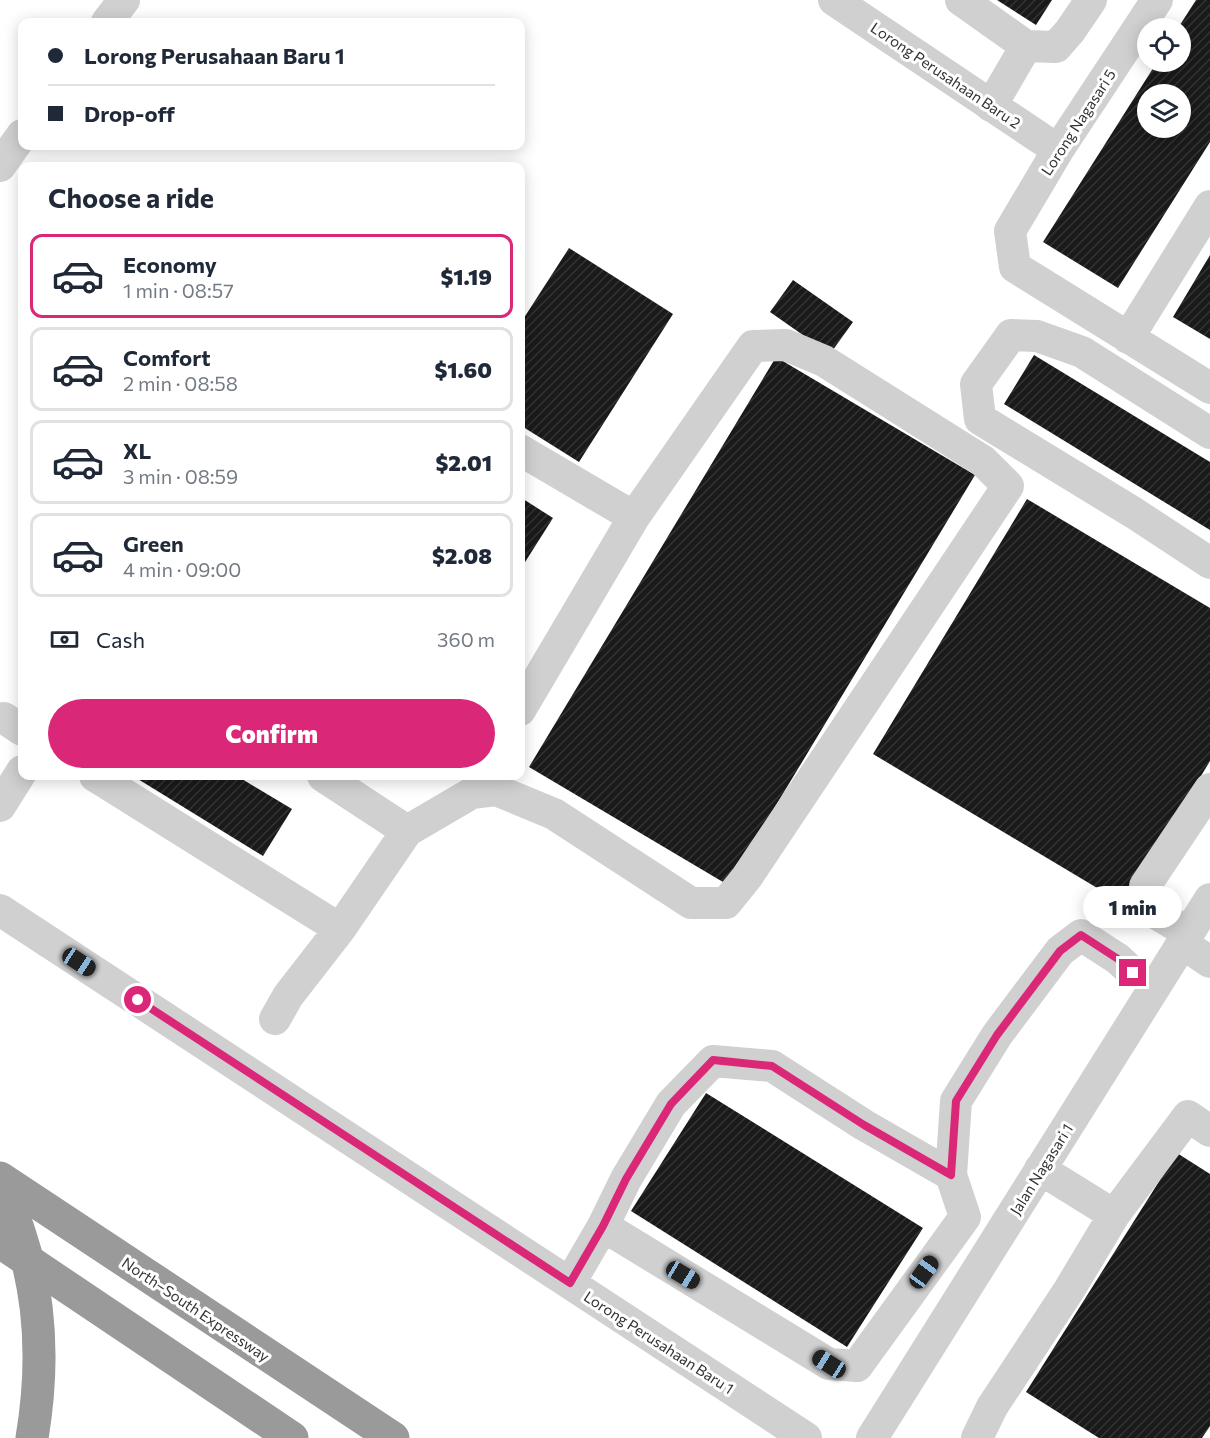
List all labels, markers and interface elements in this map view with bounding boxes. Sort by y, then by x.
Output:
street label: Lorong Perusahaan Baru 2 [868,18,1024,132]
map controls [1137,18,1191,138]
button: locate [1137,18,1191,72]
text: Lorong Perusahaan Baru 1 [84,42,345,69]
street label: Lorong Nagasari 5 [1037,66,1119,178]
button: layers [1137,84,1191,138]
text: Drop-off [84,100,175,127]
text: Choose a ride [48,181,214,214]
icon: car [51,249,105,303]
text: Economy [123,251,217,278]
text: $1.19 [440,263,492,290]
text: 1 min · 08:57 [123,278,234,302]
icon: car [51,342,105,396]
text: Comfort [123,344,211,371]
text: $1.60 [435,356,492,383]
text: 2 min · 08:58 [123,371,238,395]
icon: car [51,435,105,489]
text: XL [123,437,151,464]
text: $2.01 [436,449,492,476]
text: 3 min · 08:59 [123,464,238,488]
icon: car [51,528,105,582]
text: Green [123,530,184,557]
text: $2.08 [432,542,492,569]
text: 4 min · 09:00 [123,557,241,581]
icon: cash [48,623,81,656]
text: Cash [96,626,145,653]
text: 360 m [437,627,495,651]
button: Confirm [48,699,495,768]
callout: 1 min [1084,886,1182,928]
text: 1 min [1108,895,1157,919]
car [59,945,99,979]
route end [1119,959,1146,986]
route start [124,986,151,1013]
street label: Jalan Nagasari 1 [1006,1120,1076,1218]
car [906,1252,942,1292]
street label: North–South Expressway [119,1253,273,1365]
car [663,1258,703,1292]
street label: Lorong Perusahaan Baru 1 [581,1287,737,1397]
car [809,1347,849,1381]

